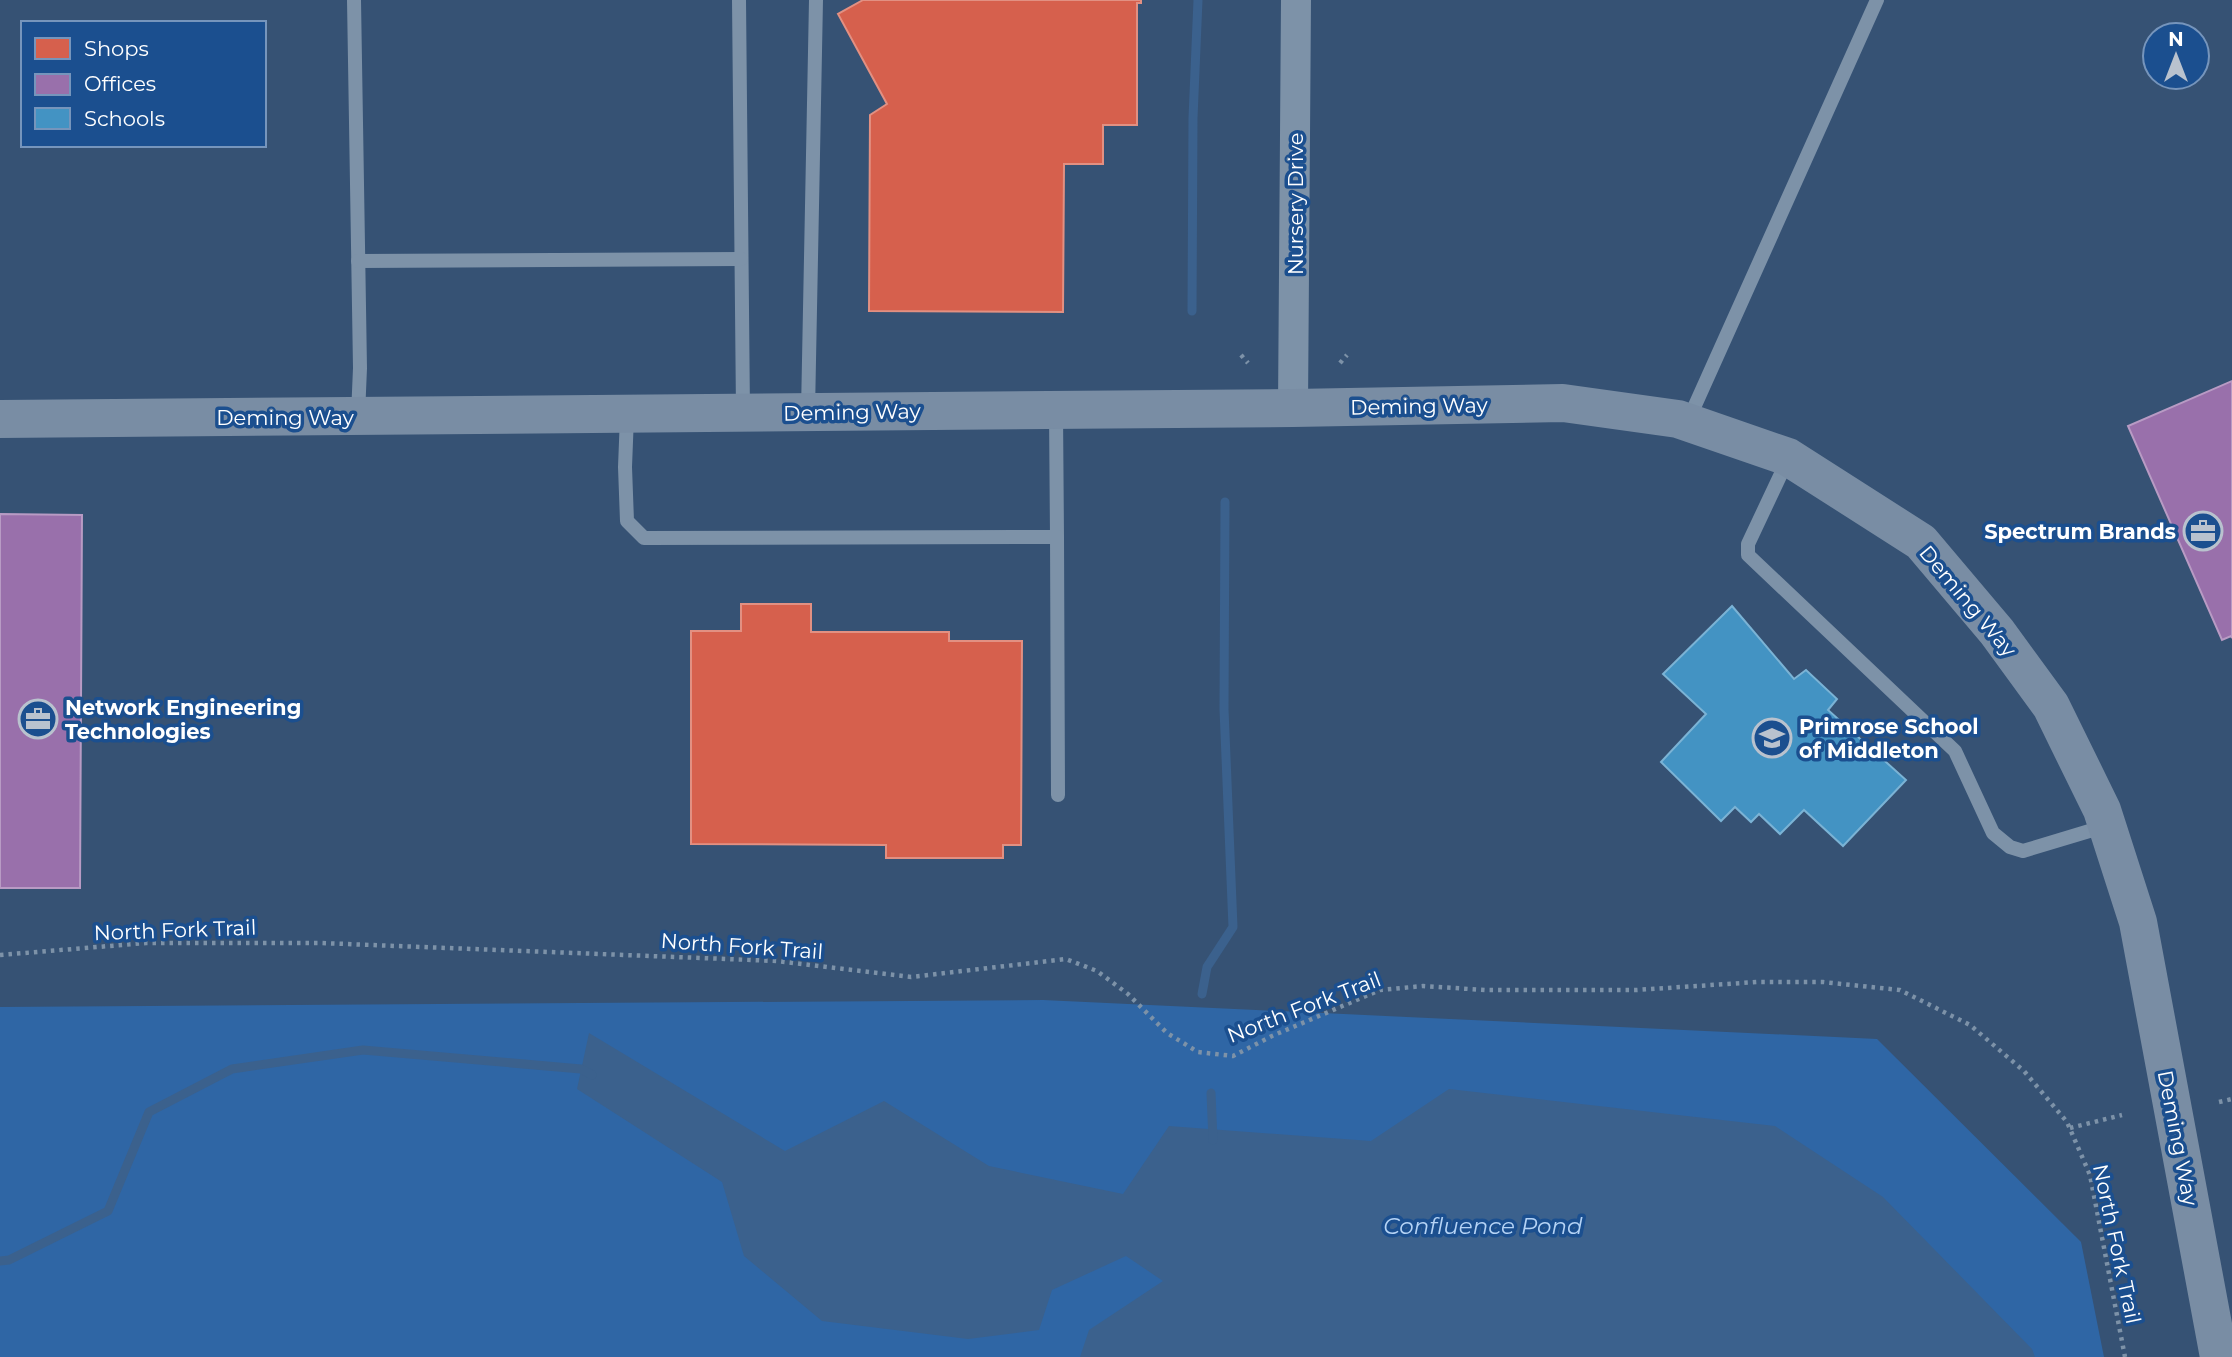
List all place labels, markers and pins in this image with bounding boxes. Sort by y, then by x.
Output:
office icon: Spectrum Brands [2182,510,2224,552]
place label: Spectrum Brands [1984,519,2176,544]
place label: Network Engineering Technologies [65,695,301,744]
office icon: Network Engineering Technologies [17,698,59,740]
place label: Primrose School of Middleton [1799,714,1979,763]
school or university icon: Primrose School of Middleton [1751,717,1793,759]

